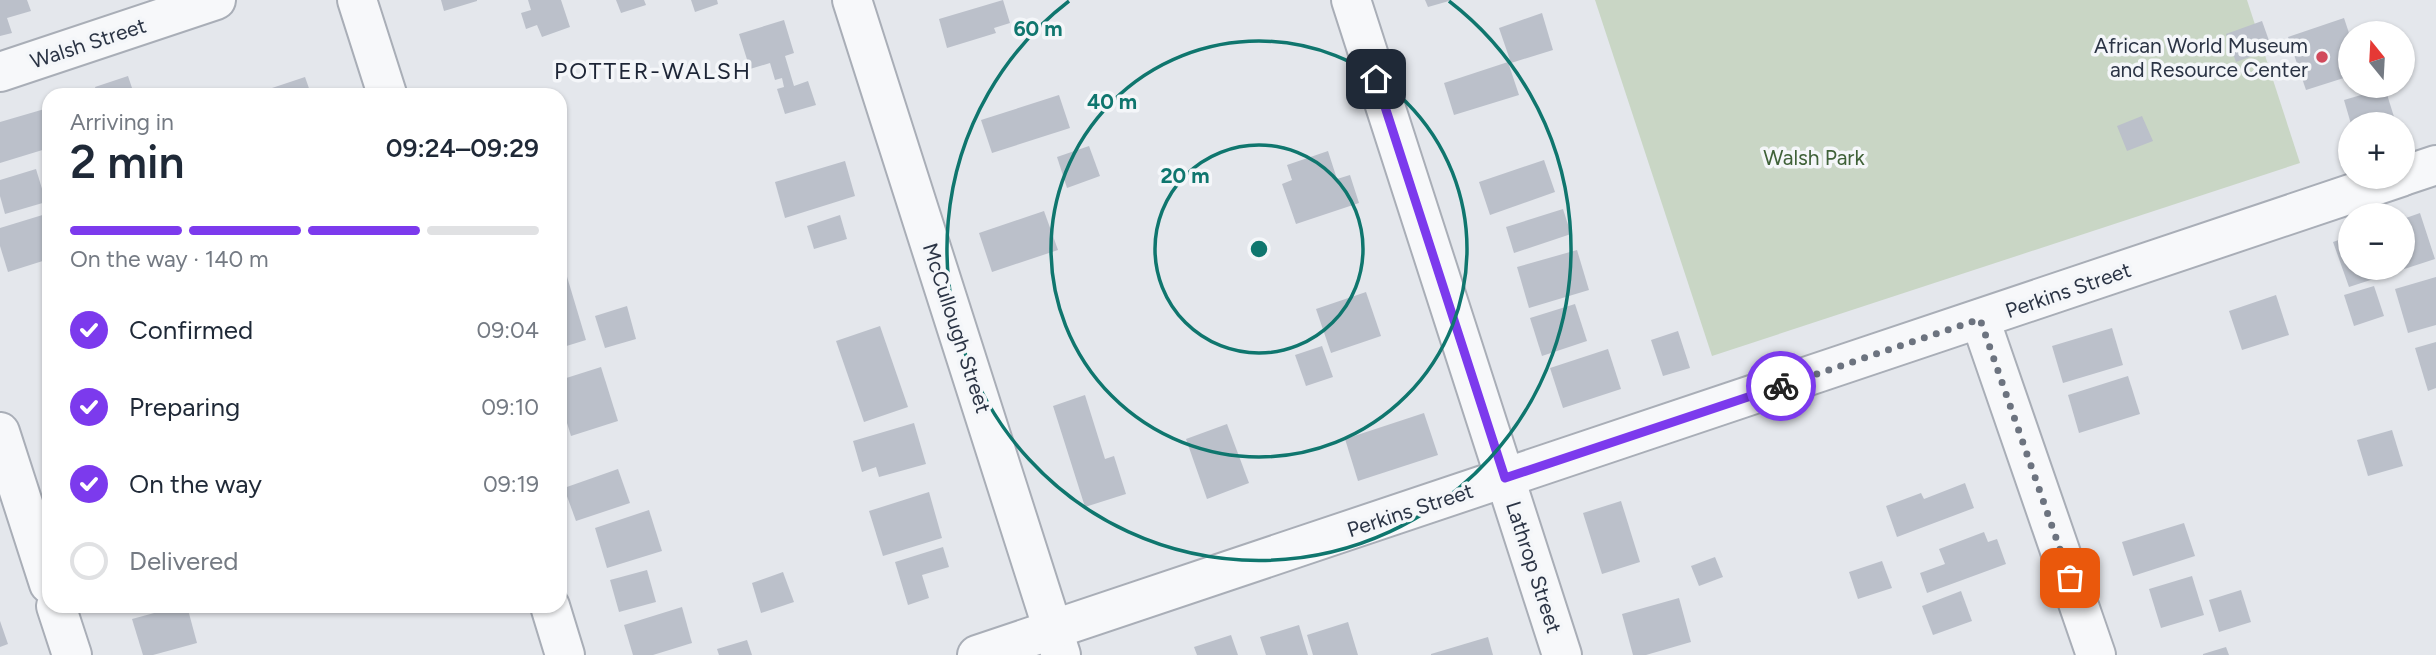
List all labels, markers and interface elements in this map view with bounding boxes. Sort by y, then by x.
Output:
street label: Walsh Street [27,13,149,73]
text: 60 m [1013,16,1063,41]
north arrow [2338,21,2415,98]
map controls [2338,21,2415,280]
place label: African World Museum and Resource Center [2094,33,2308,82]
pin [1346,49,1406,109]
marker: African World Museum and Resource Center [2314,49,2330,65]
district label: POTTER-WALSH [554,57,752,85]
icon: home [1357,60,1395,98]
text: 40 m [1087,89,1137,114]
text: Arriving in [70,108,174,136]
button: + [2338,112,2415,189]
text: 09:24–09:29 [386,132,539,164]
text: 2 min [70,134,185,190]
park label: Walsh Park [1763,145,1865,170]
text: 20 m [1160,163,1210,188]
button: − [2338,203,2415,280]
centre of rings [1247,237,1271,261]
street label: McCullough Street [918,240,996,416]
text: On the way · 140 m [70,245,269,273]
street label: Perkins Street [2002,257,2134,323]
icon: check [70,311,108,349]
text: Confirmed [129,314,253,346]
text: 09:04 [476,316,539,344]
courier [1746,351,1816,421]
icon: bike [1762,367,1800,405]
icon: check [70,388,108,426]
text: Preparing [129,391,240,423]
text: 09:10 [481,393,539,421]
icon: check [70,465,108,503]
text: On the way [129,468,262,500]
text: 09:19 [483,470,539,498]
street label: Perkins Street [1344,478,1476,542]
street label: Lathrop Street [1501,498,1567,636]
text: Delivered [129,545,238,577]
pin [2040,548,2100,608]
icon: bag [2051,559,2089,597]

